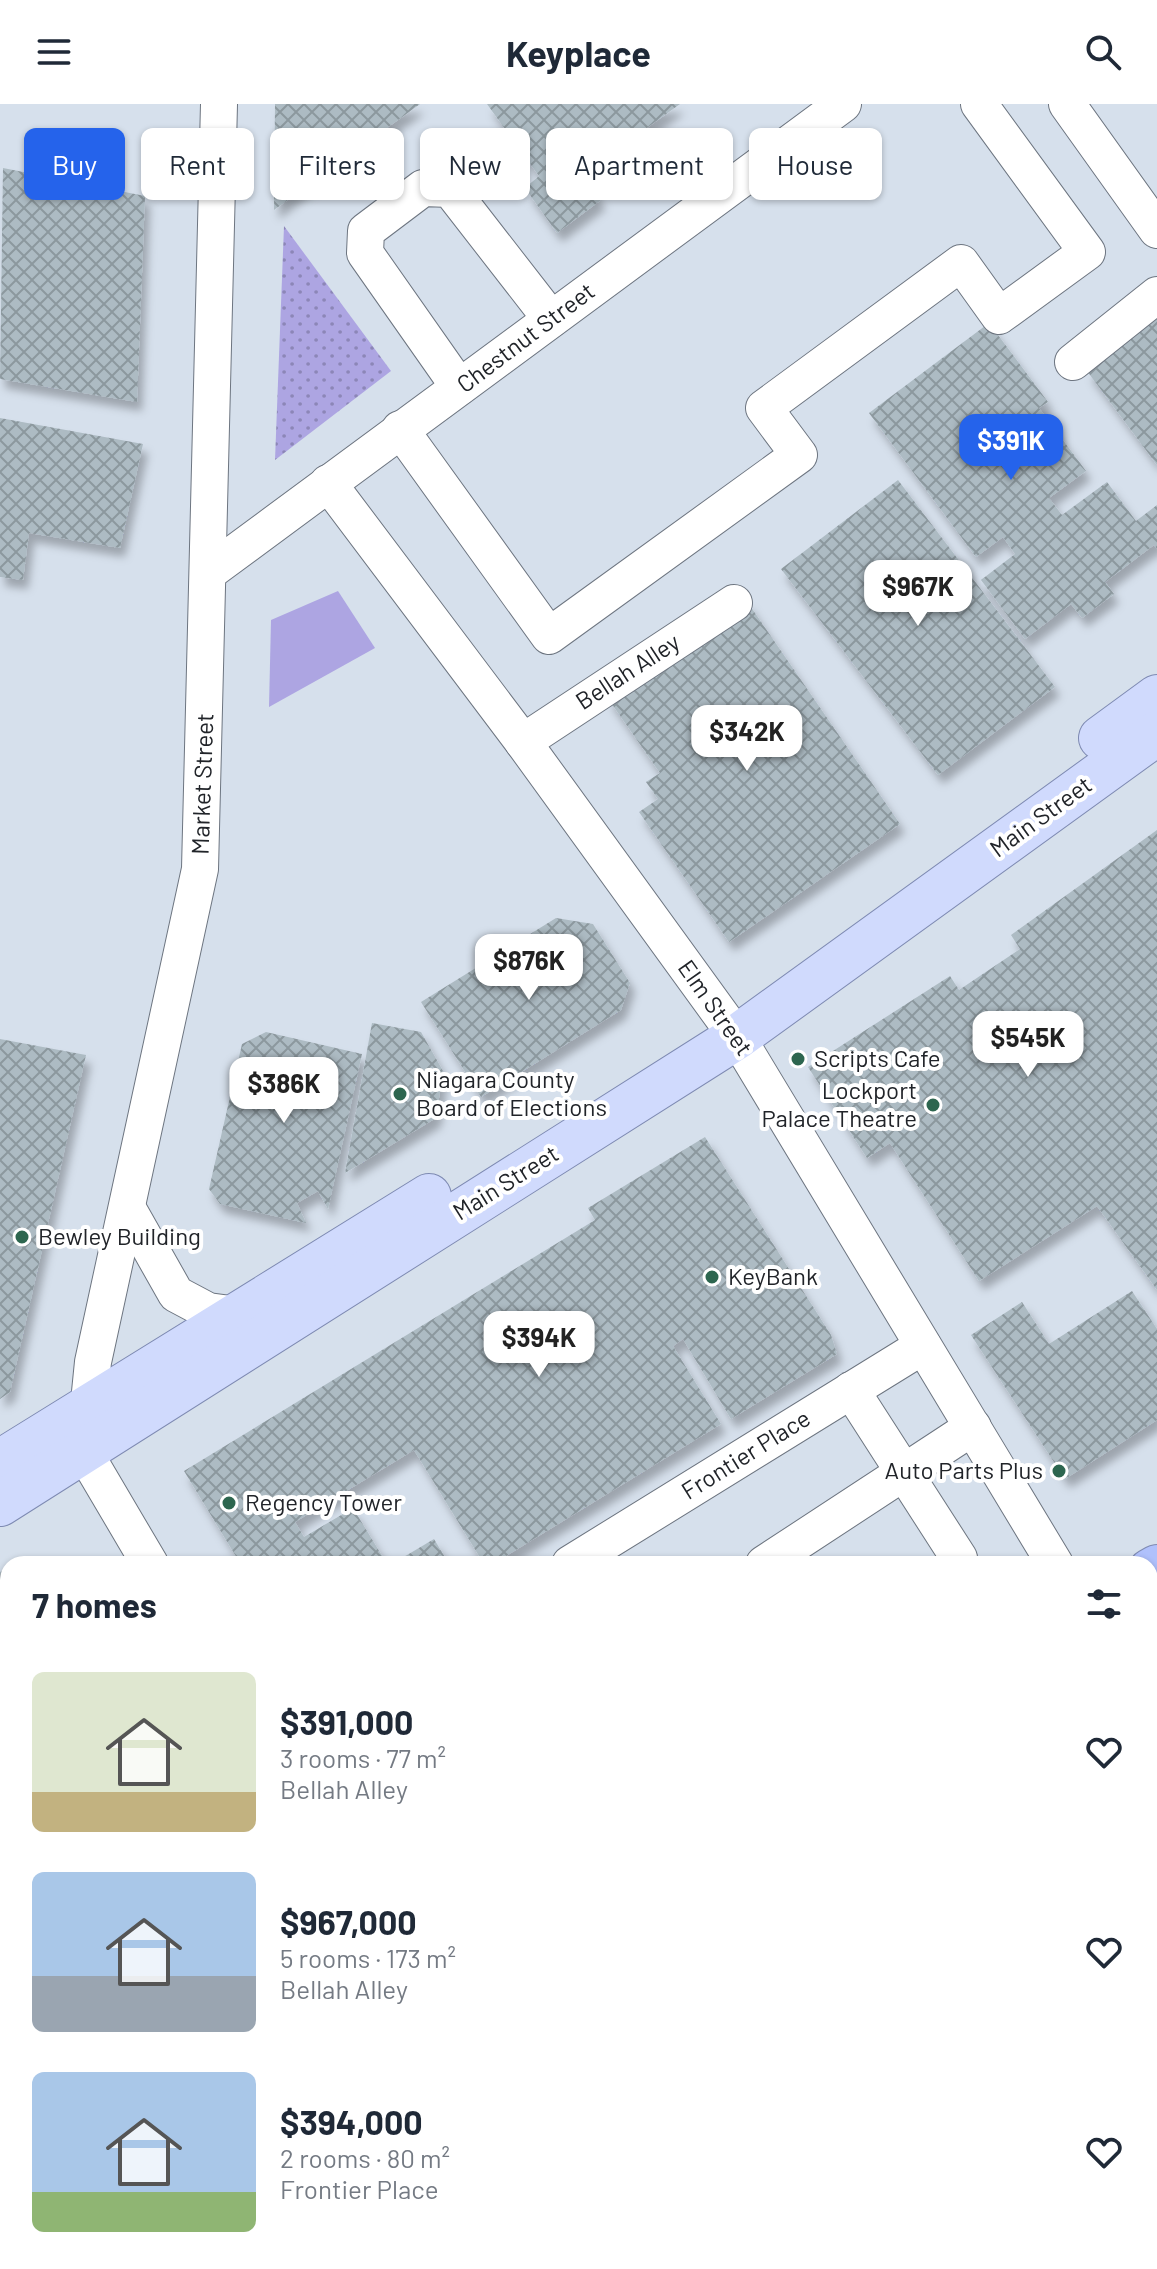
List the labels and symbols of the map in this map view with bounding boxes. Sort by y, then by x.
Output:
street label: Chestnut Street [450,276,600,398]
pin: $391K [955,414,1067,482]
pin: $967K [862,560,974,628]
street label: Bellah Alley [570,626,685,715]
pin: $342K [691,705,803,773]
street label: Market Street [185,713,218,855]
street label: Main Street [984,769,1097,862]
pin: $876K [473,934,585,1002]
street label: Elm Street [673,954,760,1061]
pin: $545K [972,1011,1084,1079]
place label: Scripts Cafe [814,1043,940,1072]
marker: Scripts Cafe [789,1050,807,1068]
pin: $386K [228,1057,340,1125]
place label: Niagara County Board of Elections [416,1064,607,1121]
place label: Lockport Palace Theatre [761,1075,917,1132]
marker: Niagara County Board of Elections [391,1085,409,1103]
marker: Lockport Palace Theatre [924,1096,942,1114]
street label: Main Street [447,1138,563,1226]
place label: Bewley Building [38,1221,201,1250]
marker: Bewley Building [13,1228,31,1246]
place label: KeyBank [728,1261,818,1290]
marker: KeyBank [703,1268,721,1286]
pin: $394K [483,1311,595,1379]
street label: Frontier Place [675,1403,815,1505]
place label: Auto Parts Plus [885,1455,1043,1484]
marker: Auto Parts Plus [1050,1462,1068,1480]
place label: Regency Tower [245,1487,402,1516]
marker: Regency Tower [220,1494,238,1512]

